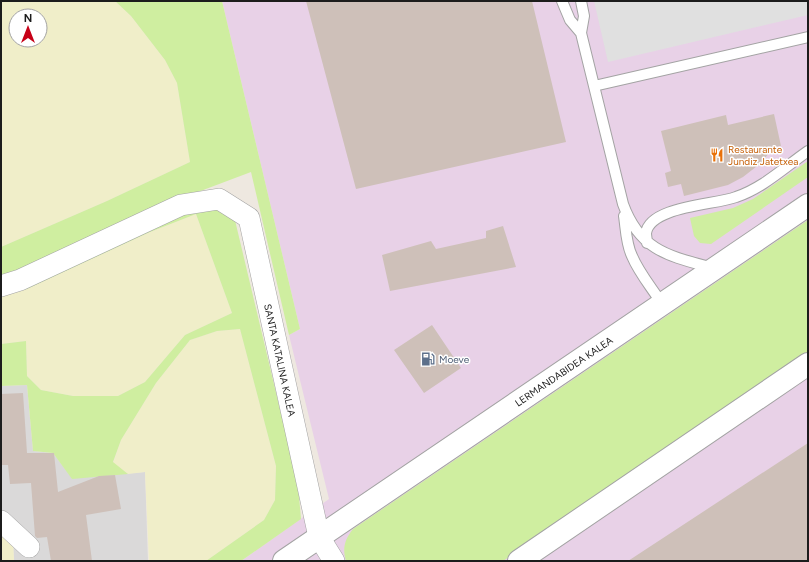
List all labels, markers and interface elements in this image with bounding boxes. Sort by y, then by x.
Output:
north arrow [8,8,48,48]
text: N [24,12,32,25]
place label: Restaurante Jundiz Jatetxea [728,143,798,168]
restaurant icon: Restaurante Jundiz Jatetxea [709,147,725,163]
street label: SANTA KATALINA KALEA [262,303,299,418]
street label: LERMANDABIDEA KALEA [512,333,615,409]
fuel station icon: Moeve [420,351,436,367]
place label: Moeve [439,353,470,366]

